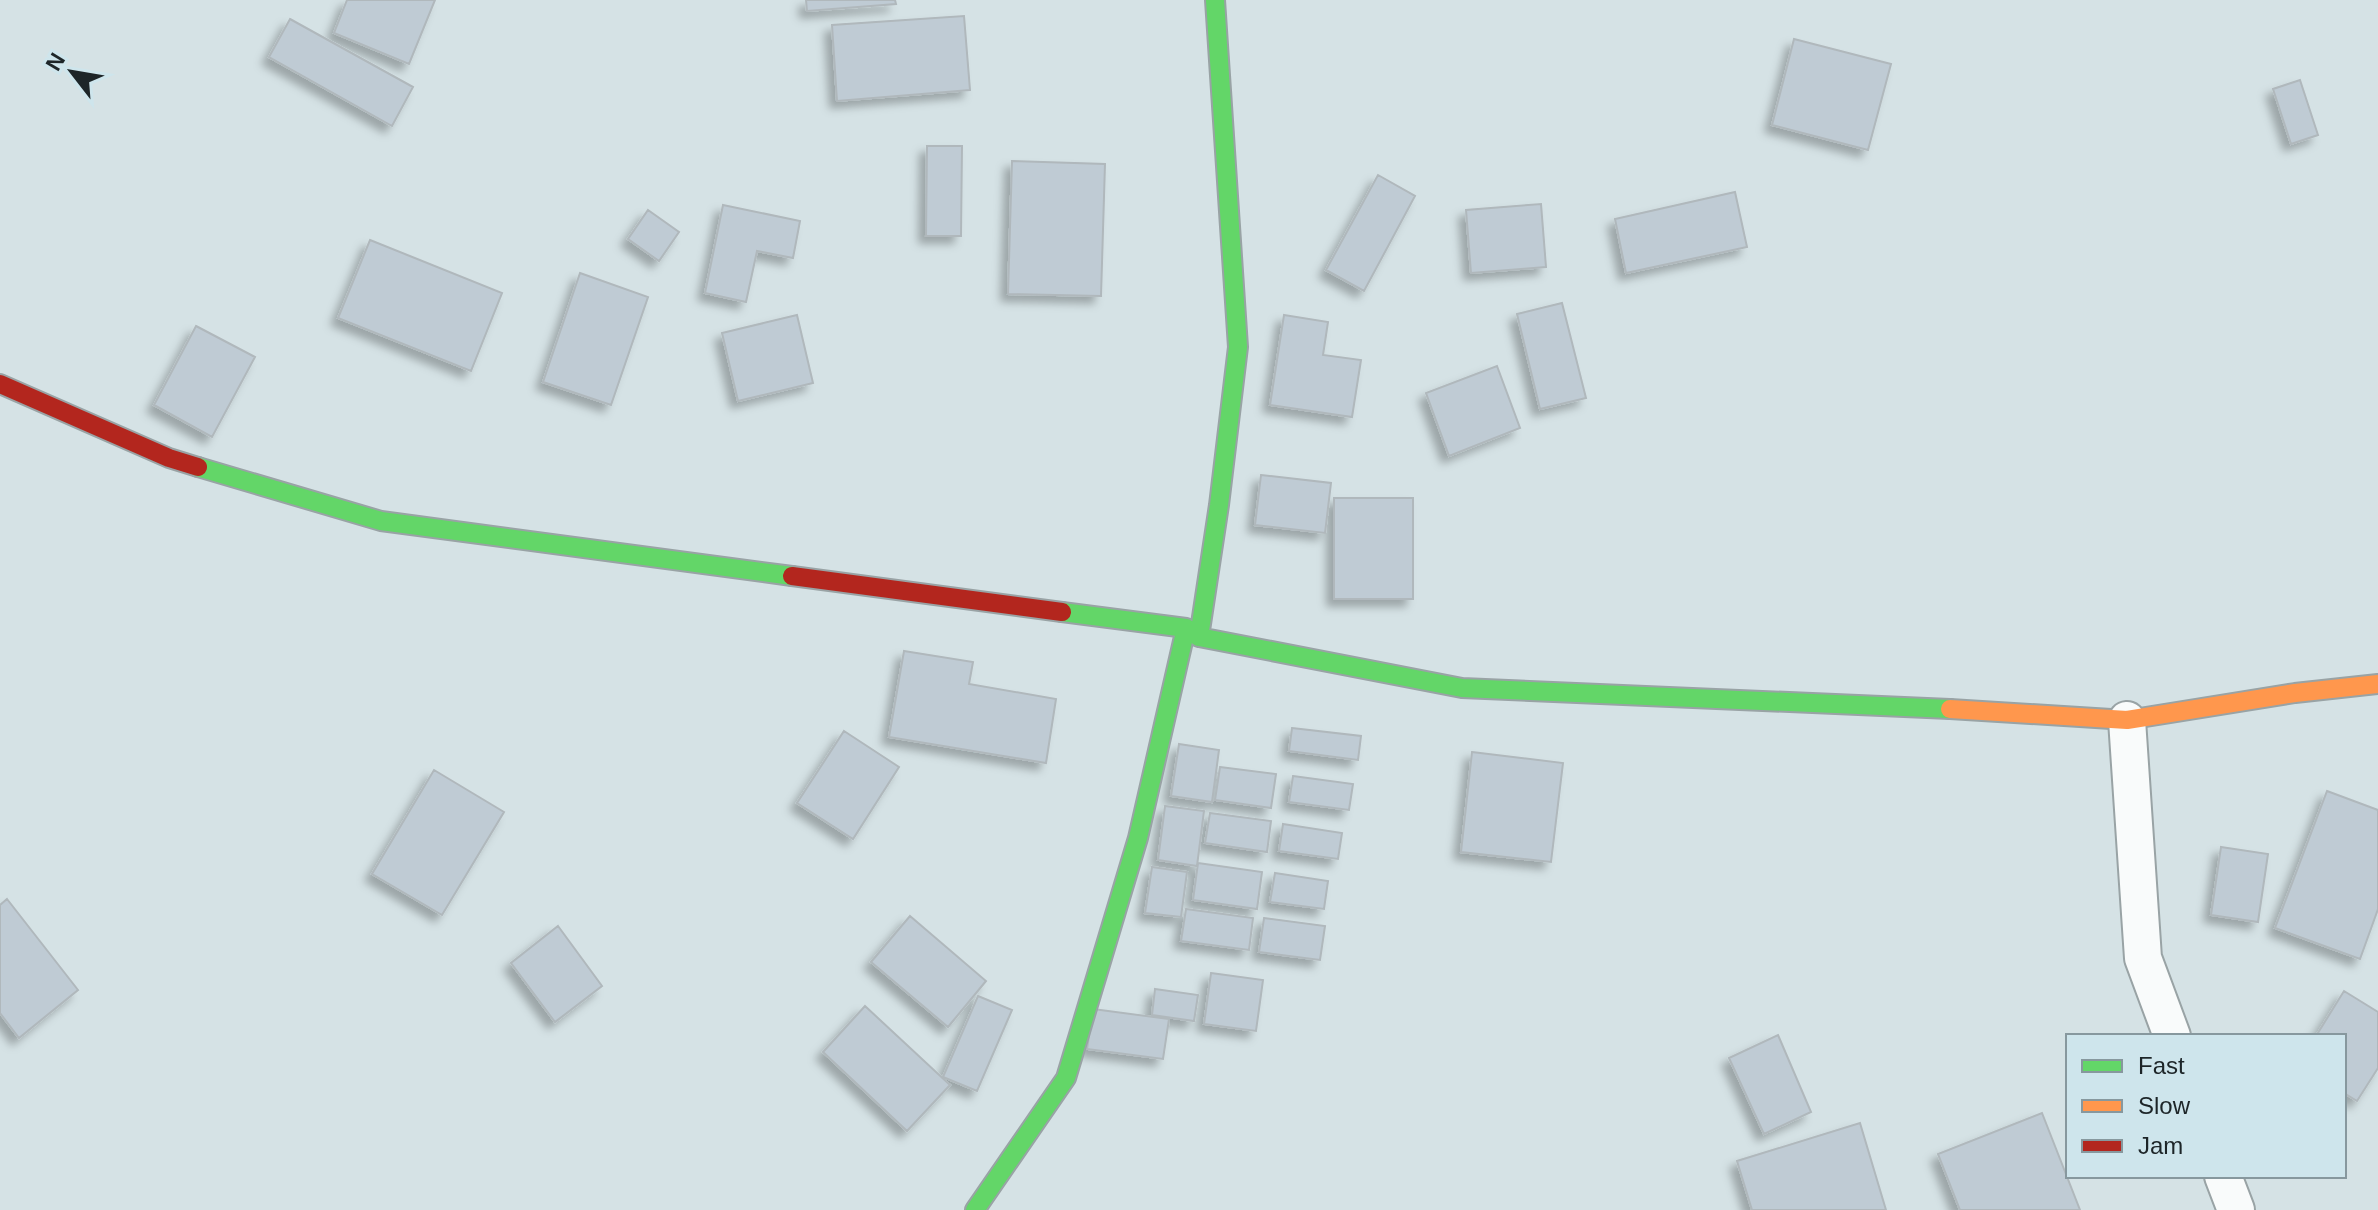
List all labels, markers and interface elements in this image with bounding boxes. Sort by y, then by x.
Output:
north arrow [32,32,112,112]
text: N [40,49,70,75]
legend [2066,1034,2346,1178]
text: Fast [2138,1052,2185,1079]
text: Slow [2138,1092,2191,1119]
text: Jam [2138,1132,2183,1159]

